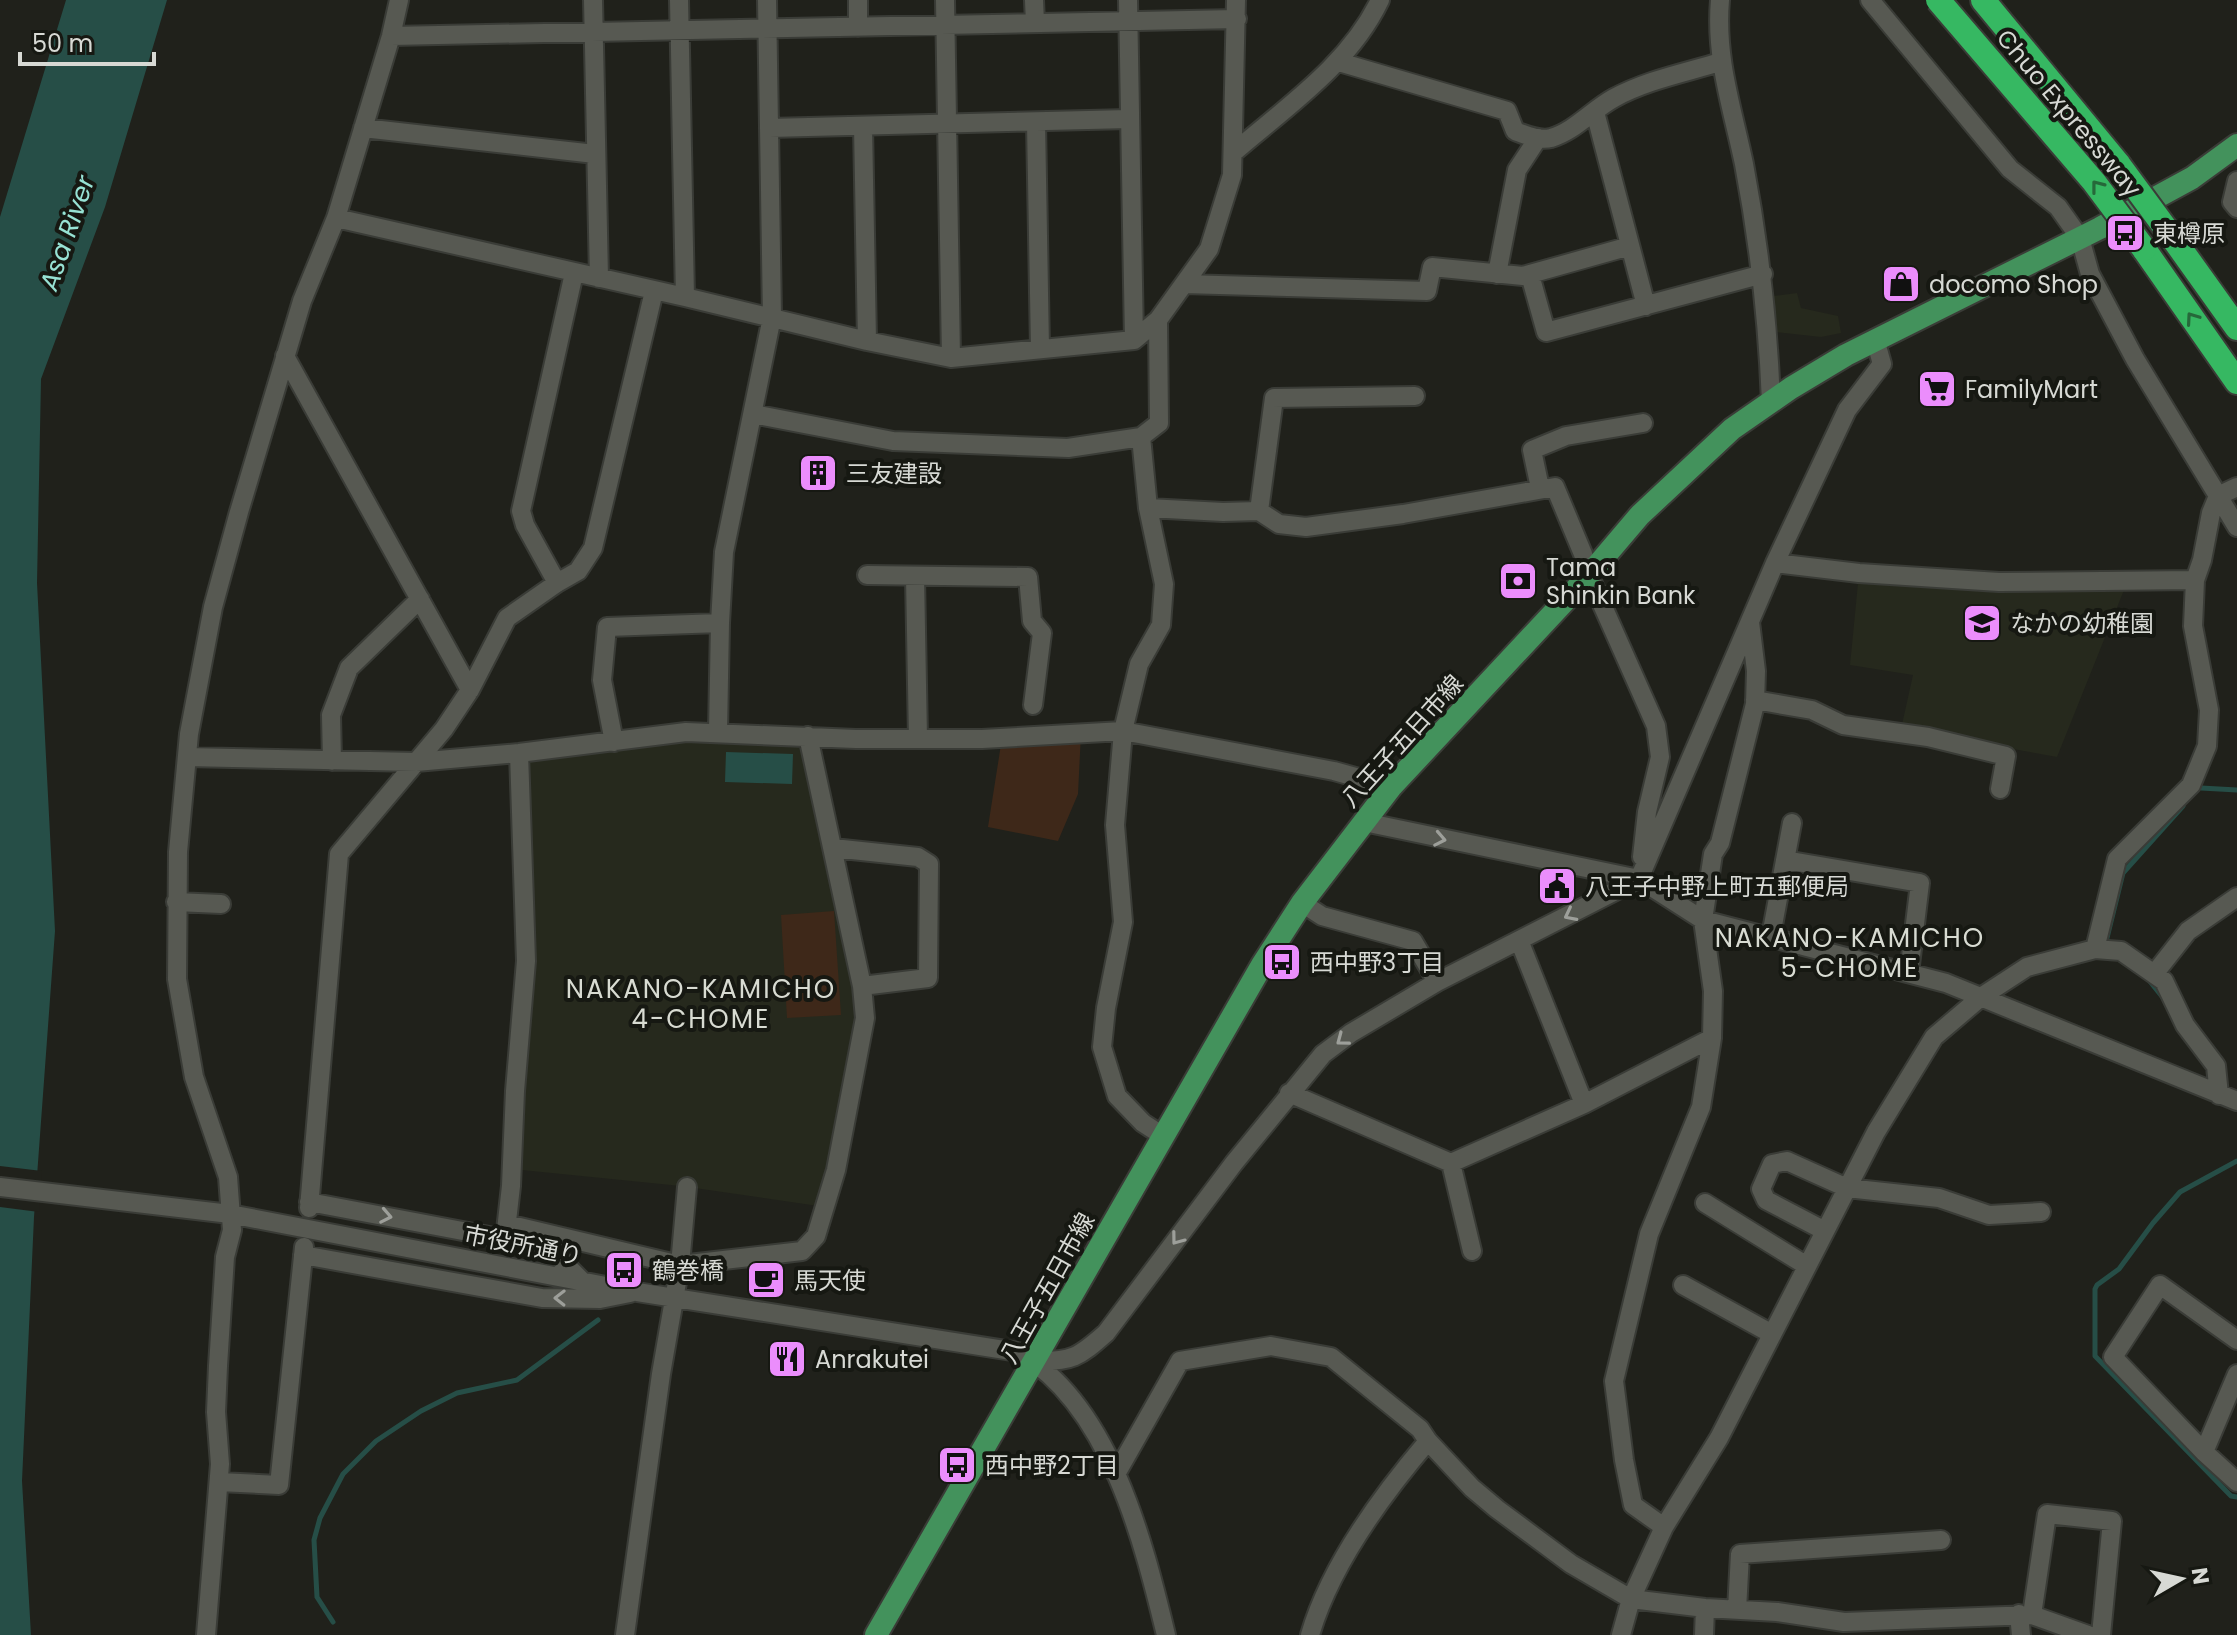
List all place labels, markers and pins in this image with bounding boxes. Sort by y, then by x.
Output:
bus stop icon: 東樽原 [2104,212,2146,254]
place label: 東樽原 [2153,217,2225,250]
shop icon: docomo Shop [1880,263,1922,305]
place label: docomo Shop [1929,268,2098,301]
supermarket icon: FamilyMart [1916,368,1958,410]
place label: FamilyMart [1965,373,2098,406]
building icon: 三友建設 [797,452,839,494]
place label: 三友建設 [846,457,942,490]
place label: Tama Shinkin Bank [1546,551,1696,612]
bank icon: Tama Shinkin Bank [1497,560,1539,602]
school or university icon: なかの幼稚園 [1961,602,2003,644]
place label: なかの幼稚園 [2010,607,2154,640]
public building icon: 八王子中野上町五郵便局 [1536,865,1578,907]
place label: 八王子中野上町五郵便局 [1585,870,1849,903]
bus stop icon: 西中野3丁目 [1261,941,1303,983]
place label: 西中野3丁目 [1310,946,1444,979]
bus stop icon: 鶴巻橋 [603,1249,645,1291]
place label: 鶴巻橋 [652,1254,724,1287]
cafe icon: 馬天使 [745,1259,787,1301]
place label: 馬天使 [794,1264,866,1297]
restaurant icon: Anrakutei [766,1338,808,1380]
place label: Anrakutei [815,1343,929,1376]
bus stop icon: 西中野2丁目 [936,1444,978,1486]
place label: 西中野2丁目 [985,1449,1119,1482]

